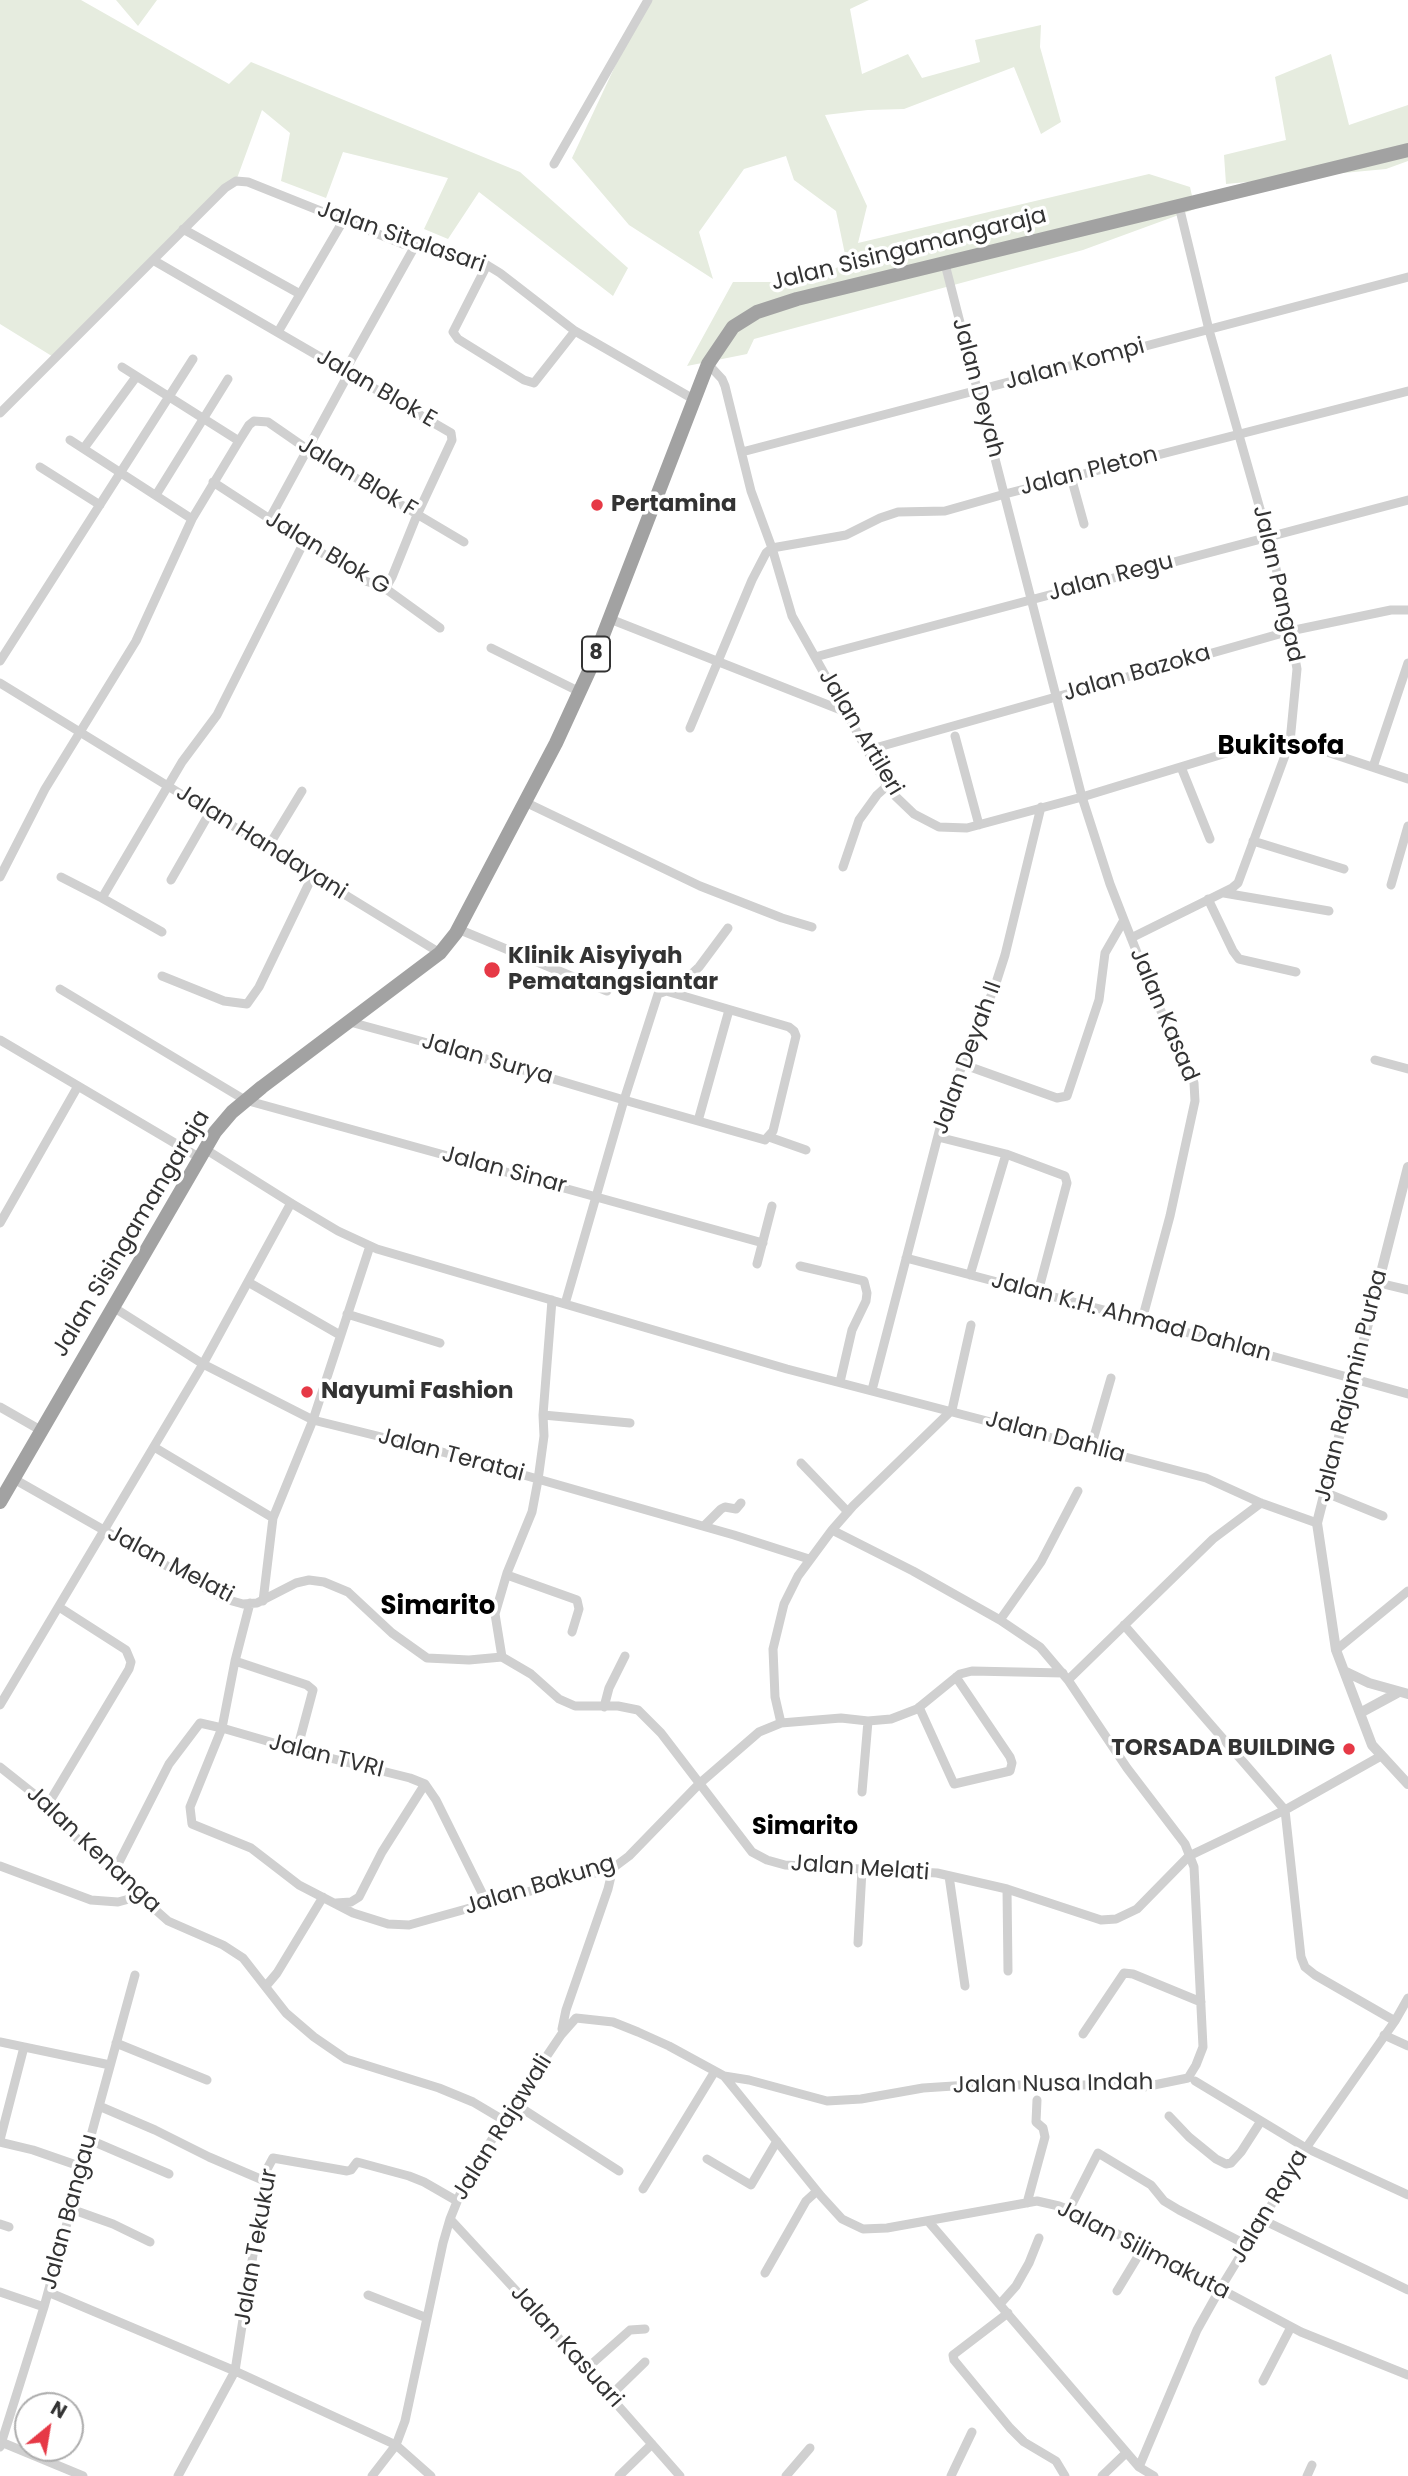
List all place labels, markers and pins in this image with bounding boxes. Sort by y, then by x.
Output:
place label: Pertamina [611,491,737,519]
marker: Pertamina [589,497,605,513]
place label: Klinik Aisyiyah Pematangsiantar [508,943,718,997]
marker: Klinik Aisyiyah Pematangsiantar [482,960,502,980]
place label: Nayumi Fashion [321,1378,513,1406]
marker: Nayumi Fashion [299,1384,315,1400]
place label: TORSADA BUILDING [1111,1735,1335,1763]
marker: TORSADA BUILDING [1341,1741,1357,1757]

